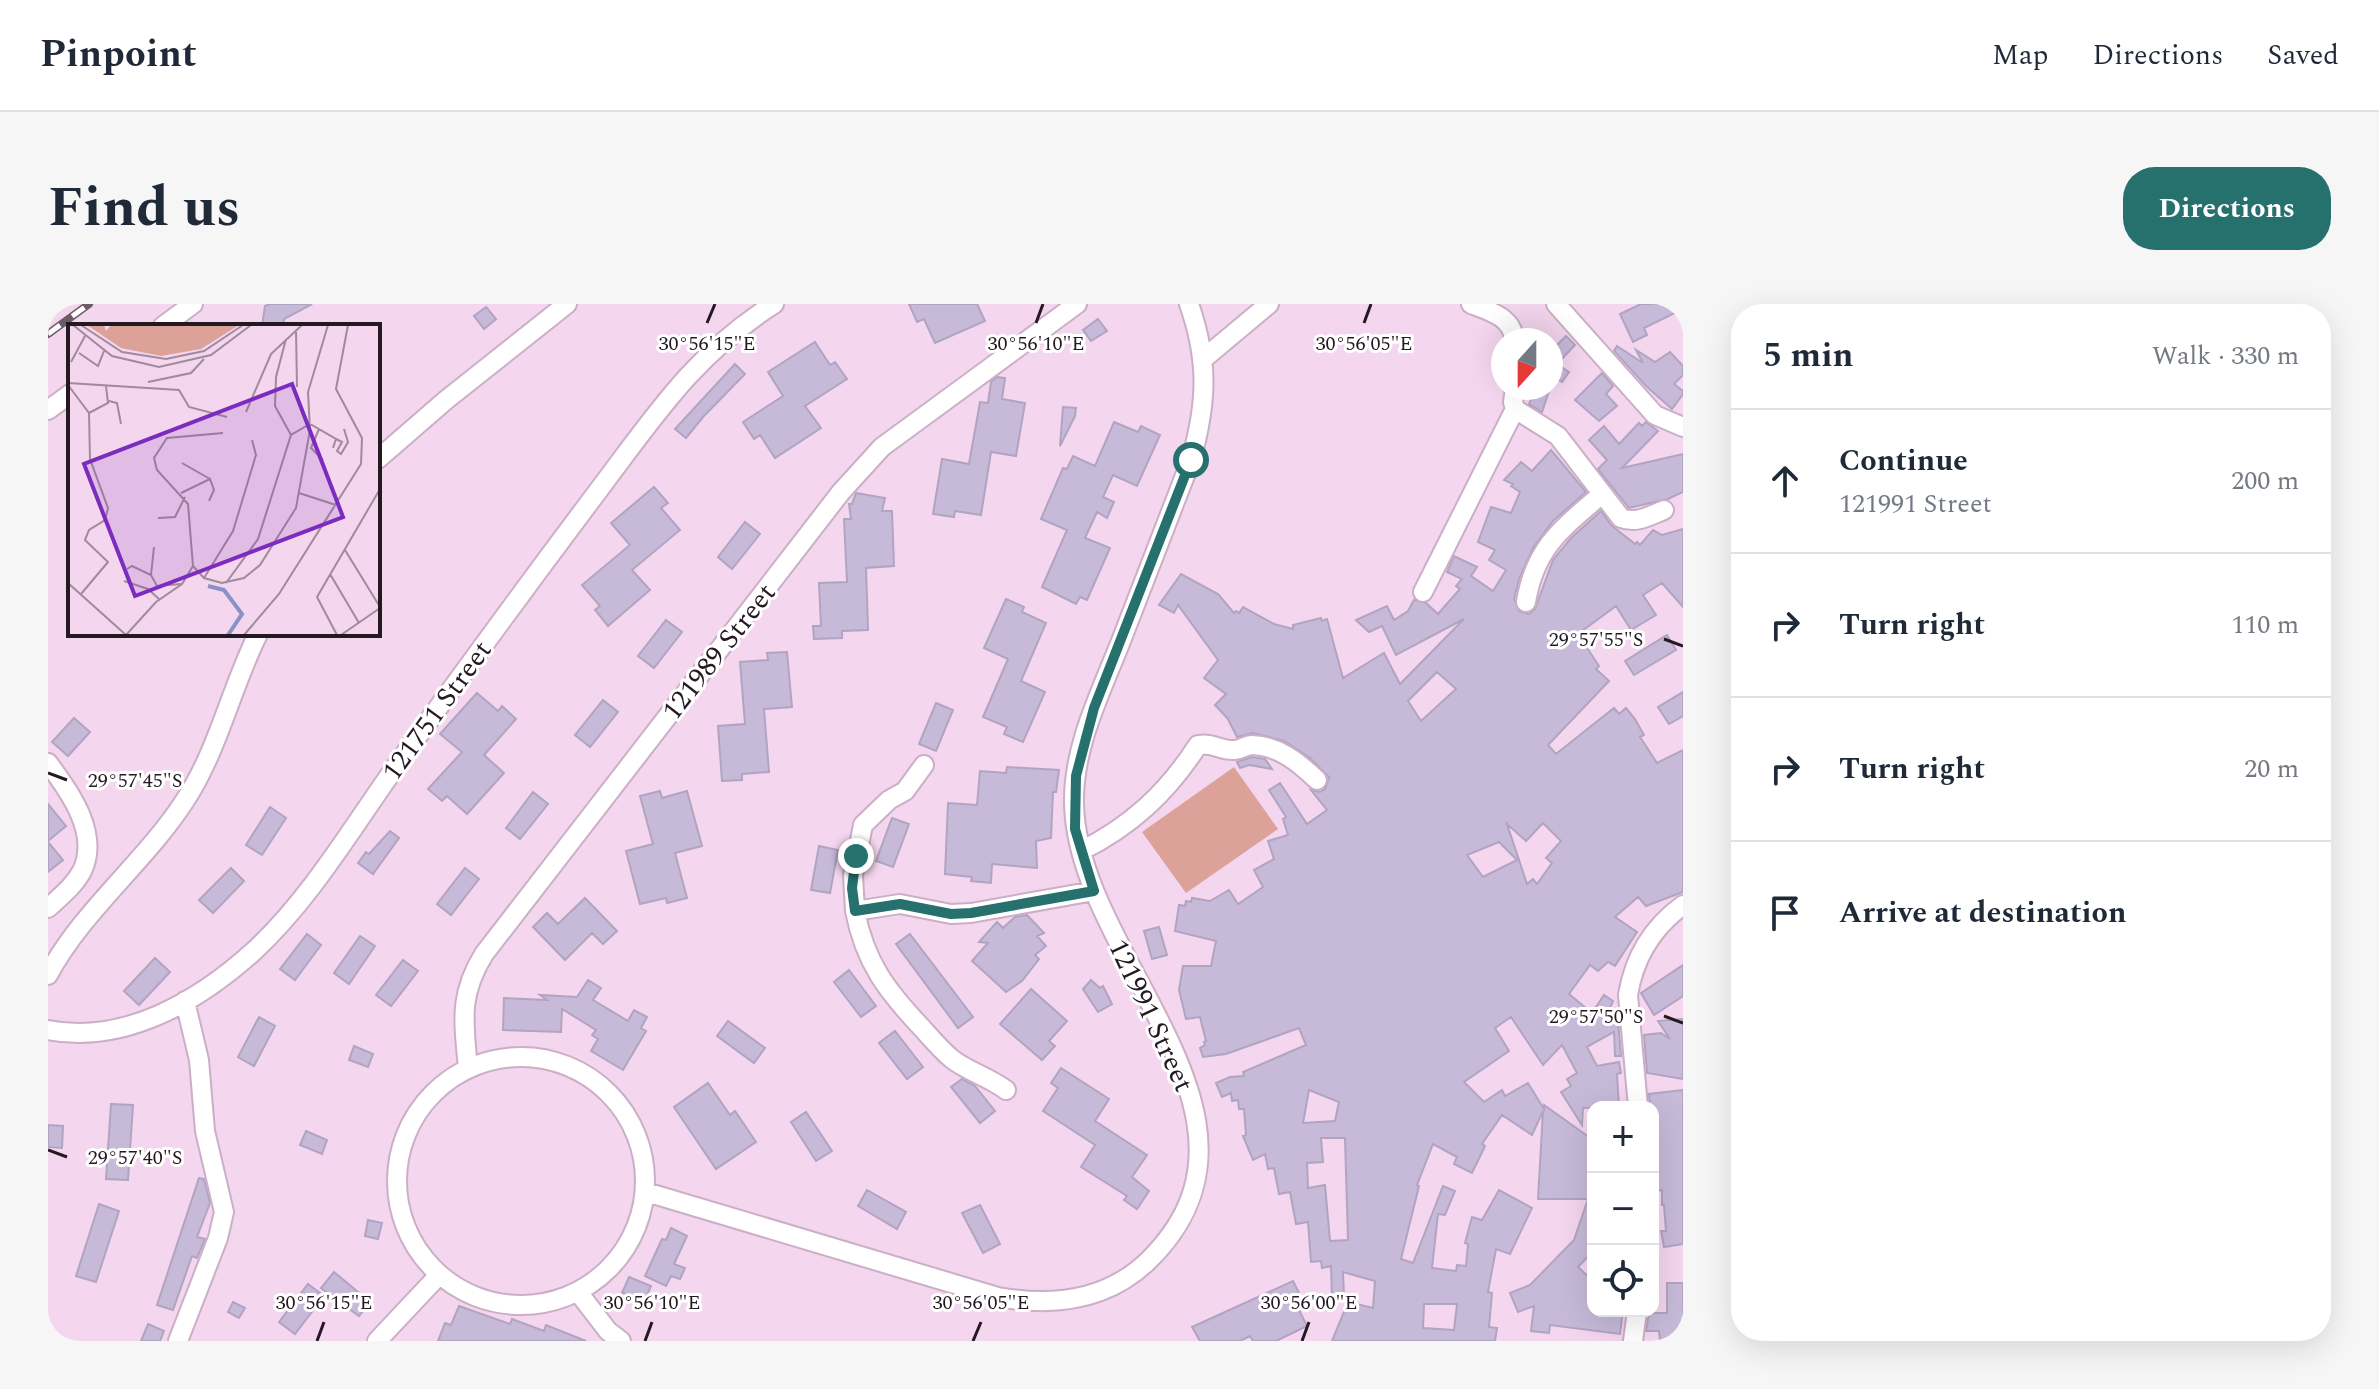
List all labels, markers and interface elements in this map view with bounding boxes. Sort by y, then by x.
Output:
text: Pinpoint [40,26,197,84]
text: Map [1992,34,2049,77]
text: Directions [2093,34,2223,77]
text: Saved [2267,34,2339,77]
text: Find us [48,166,241,251]
button: Directions [2123,167,2331,250]
inset map [68,324,380,636]
north arrow [1491,328,1563,400]
text: 30°56'15"E [658,329,756,359]
text: 30°56'10"E [987,329,1085,359]
text: 30°56'05"E [1315,329,1413,359]
text: 5 min [1763,330,1853,382]
text: Walk · 330 m [2152,336,2299,376]
text: Continue [1839,438,1968,484]
route start [1173,442,1209,478]
icon: ahead [1763,459,1807,503]
text: 200 m [2231,461,2299,501]
text: 121991 Street [1839,484,1992,524]
street label: 121989 Street [652,574,787,730]
text: Turn right [1839,602,1985,648]
icon: right [1763,603,1807,647]
text: 110 m [2231,605,2299,645]
text: 29°57'55"S [1549,625,1643,655]
street label: 121751 Street [371,632,503,790]
text: Turn right [1839,746,1985,792]
icon: right [1763,747,1807,791]
text: 20 m [2244,749,2299,789]
text: 29°57'45"S [88,766,182,796]
route end [838,838,874,874]
text: Arrive at destination [1839,890,2126,936]
icon: arrive [1763,891,1807,935]
street label: 121991 Street [1096,932,1205,1099]
text: 29°57'50"S [1549,1002,1643,1032]
map controls [1587,1101,1659,1317]
button: + [1587,1101,1659,1173]
text: 29°57'40"S [88,1143,182,1173]
button: − [1587,1173,1659,1245]
button: locate [1587,1245,1659,1317]
text: 30°56'15"E [275,1288,373,1318]
text: 30°56'10"E [603,1288,701,1318]
text: 30°56'05"E [932,1288,1030,1318]
text: 30°56'00"E [1260,1288,1358,1318]

